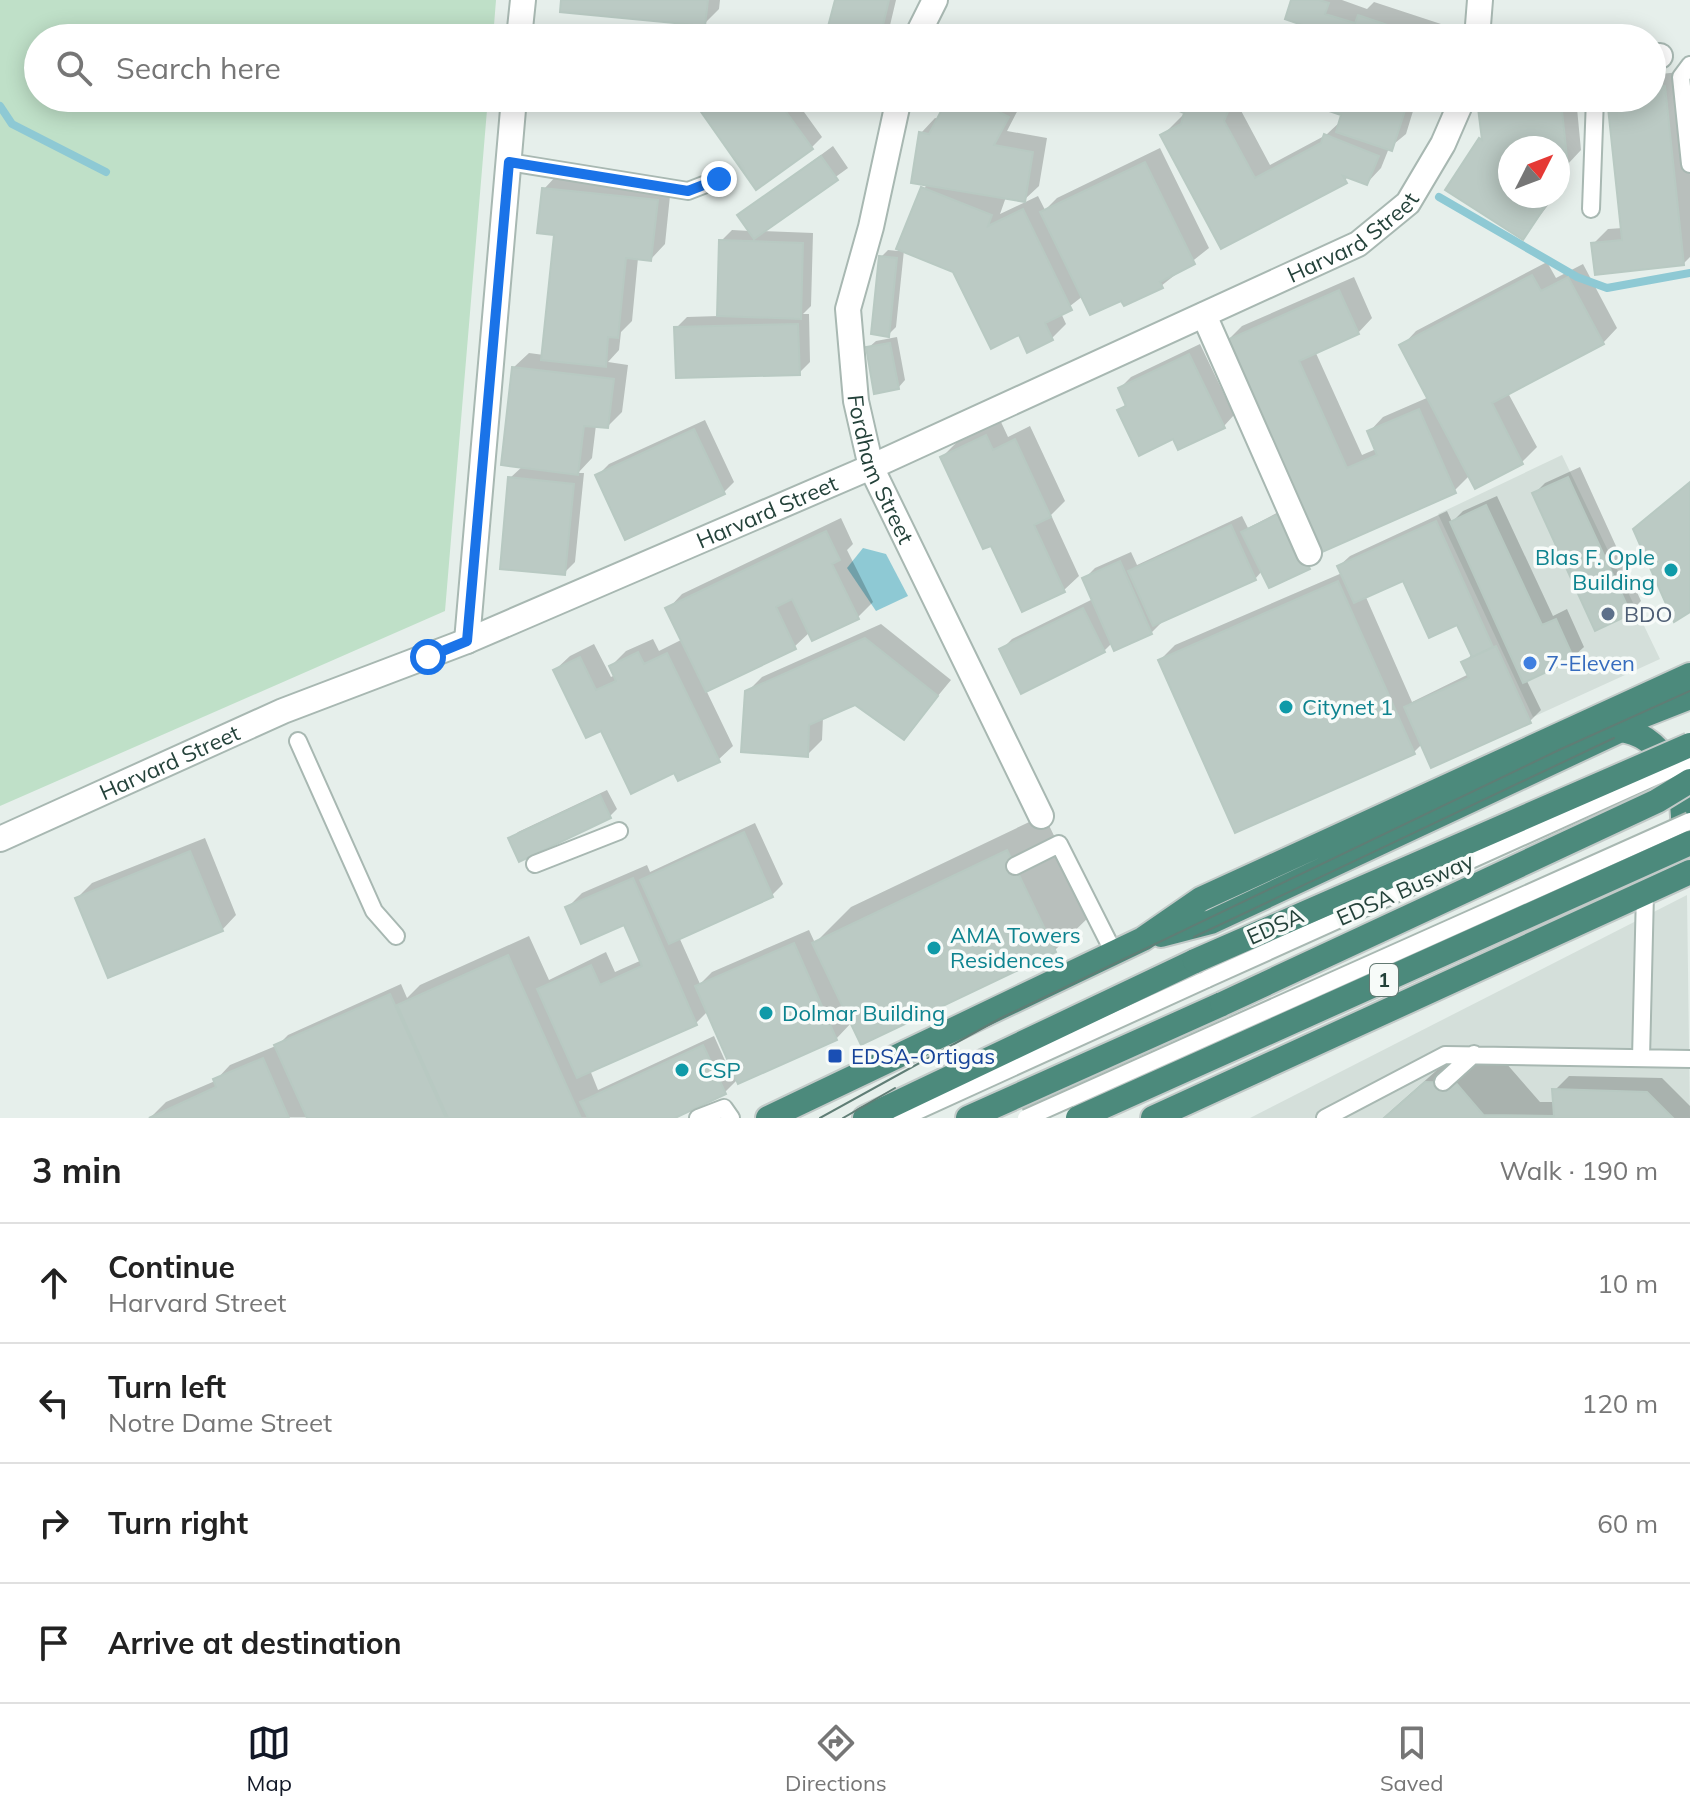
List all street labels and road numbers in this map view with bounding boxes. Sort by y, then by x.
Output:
street label: Harvard Street [1283,187,1425,289]
street label: Fordham Street [842,393,920,549]
street label: Harvard Street [692,469,842,555]
street label: Harvard Street [95,718,244,806]
street label: EDSA Busway [1332,846,1478,932]
street label: EDSA [1242,901,1308,951]
road number: 1 [1370,964,1398,996]

